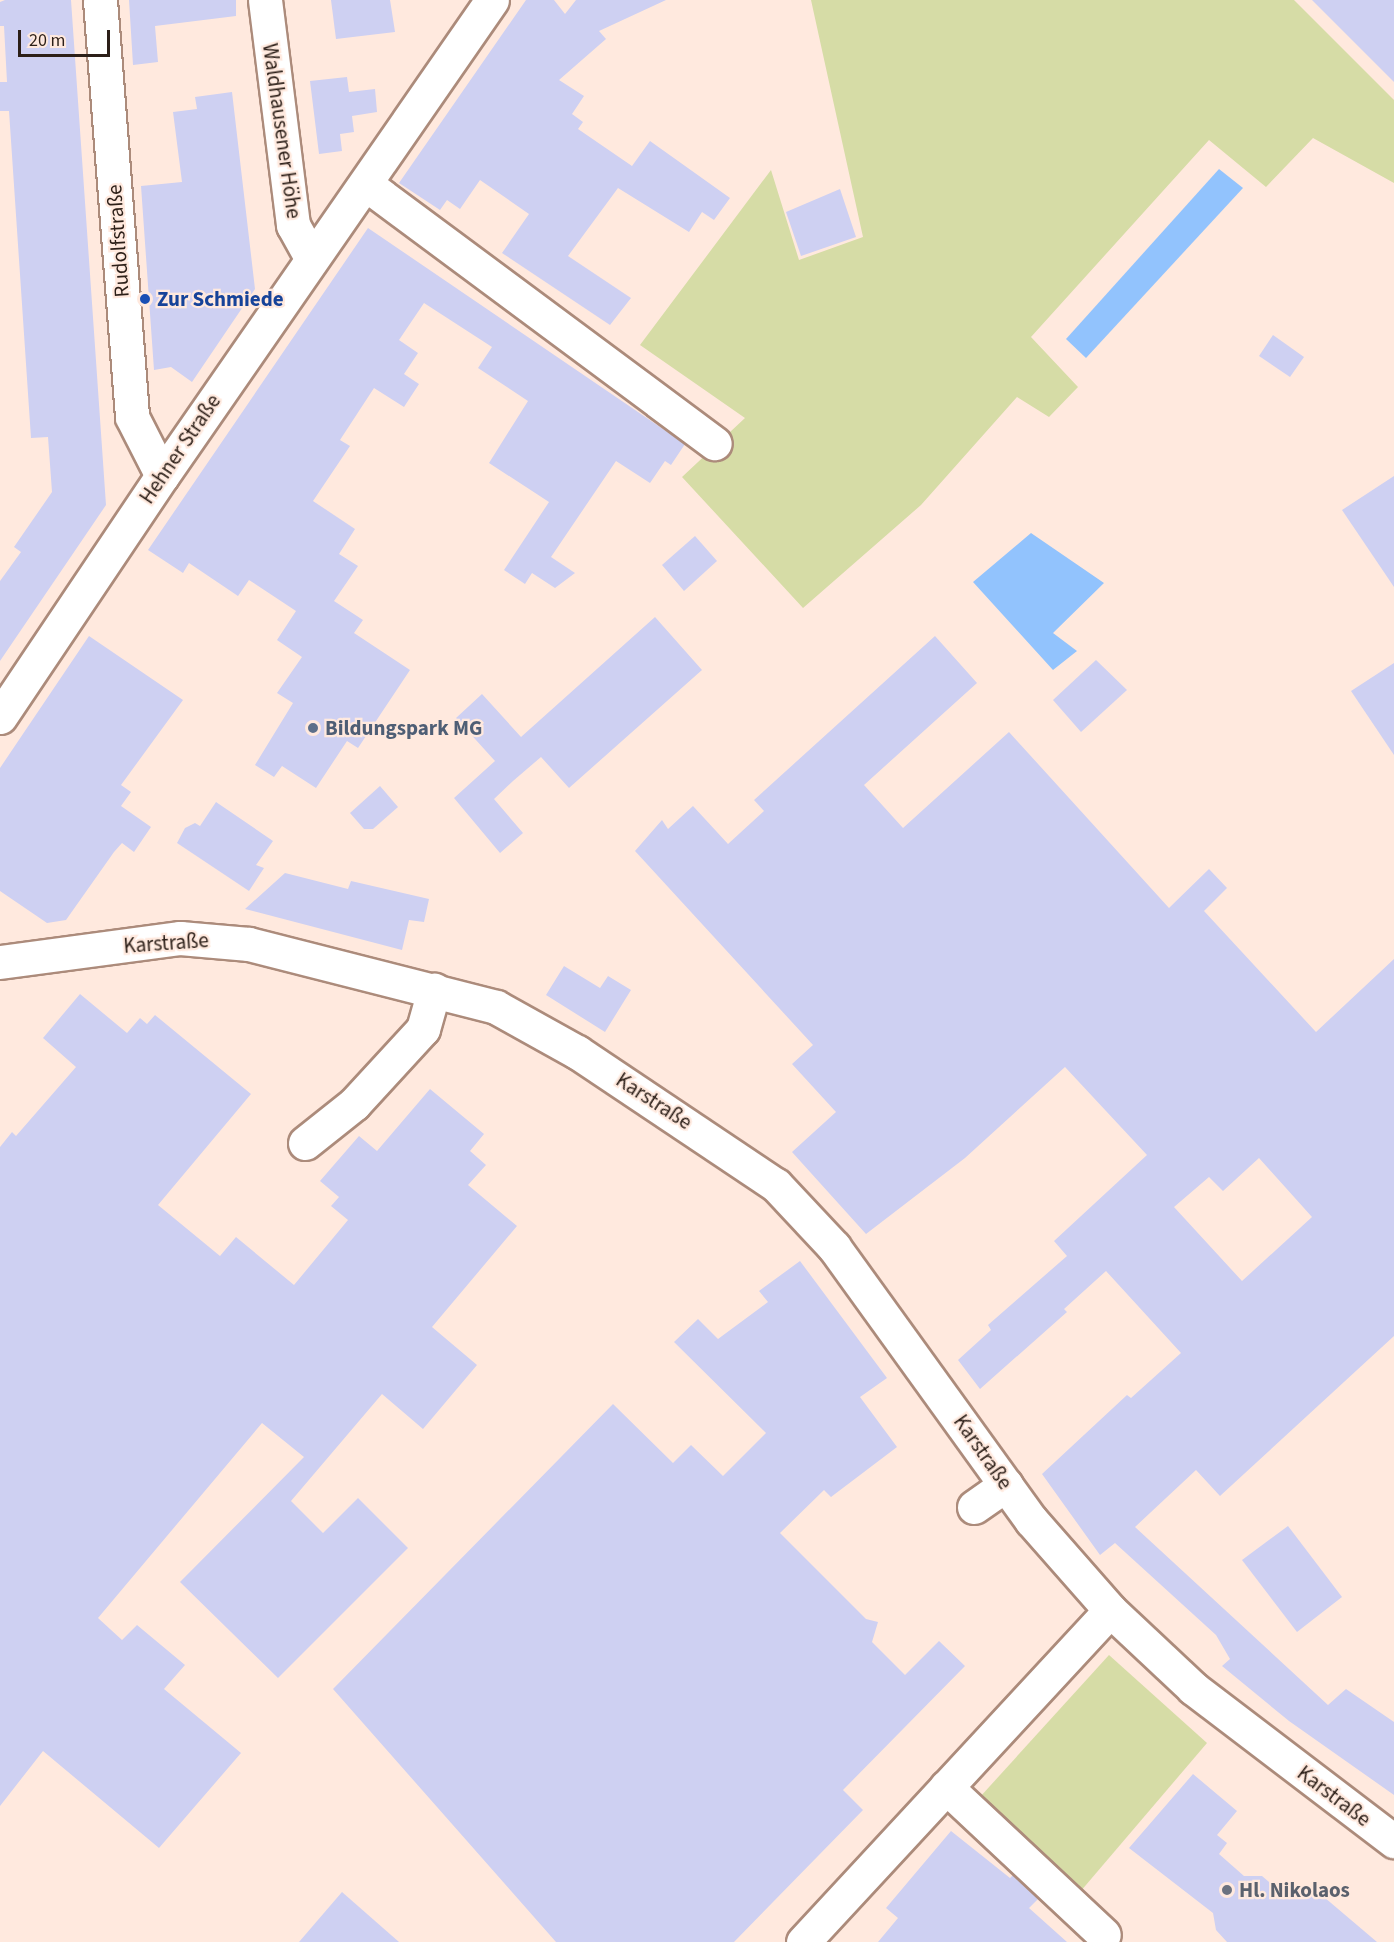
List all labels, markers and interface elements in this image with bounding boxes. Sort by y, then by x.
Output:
scale bar [21,18,112,56]
text: 20 m [29,28,65,53]
street label: Waldhausener Höhe [257,42,307,220]
street label: Rudolfstraße [101,184,135,298]
place label: Zur Schmiede [157,286,284,312]
marker: Zur Schmiede [138,292,152,306]
street label: Hehner Straße [134,389,226,509]
place label: Bildungspark MG [325,715,482,741]
marker: Bildungspark MG [306,721,320,735]
street label: Karstraße [123,927,209,959]
street label: Karstraße [611,1067,697,1135]
street label: Karstraße [948,1410,1018,1494]
street label: Karstraße [1292,1760,1376,1832]
place label: Hl. Nikolaos [1239,1877,1350,1903]
marker: Hl. Nikolaos [1220,1883,1234,1897]

